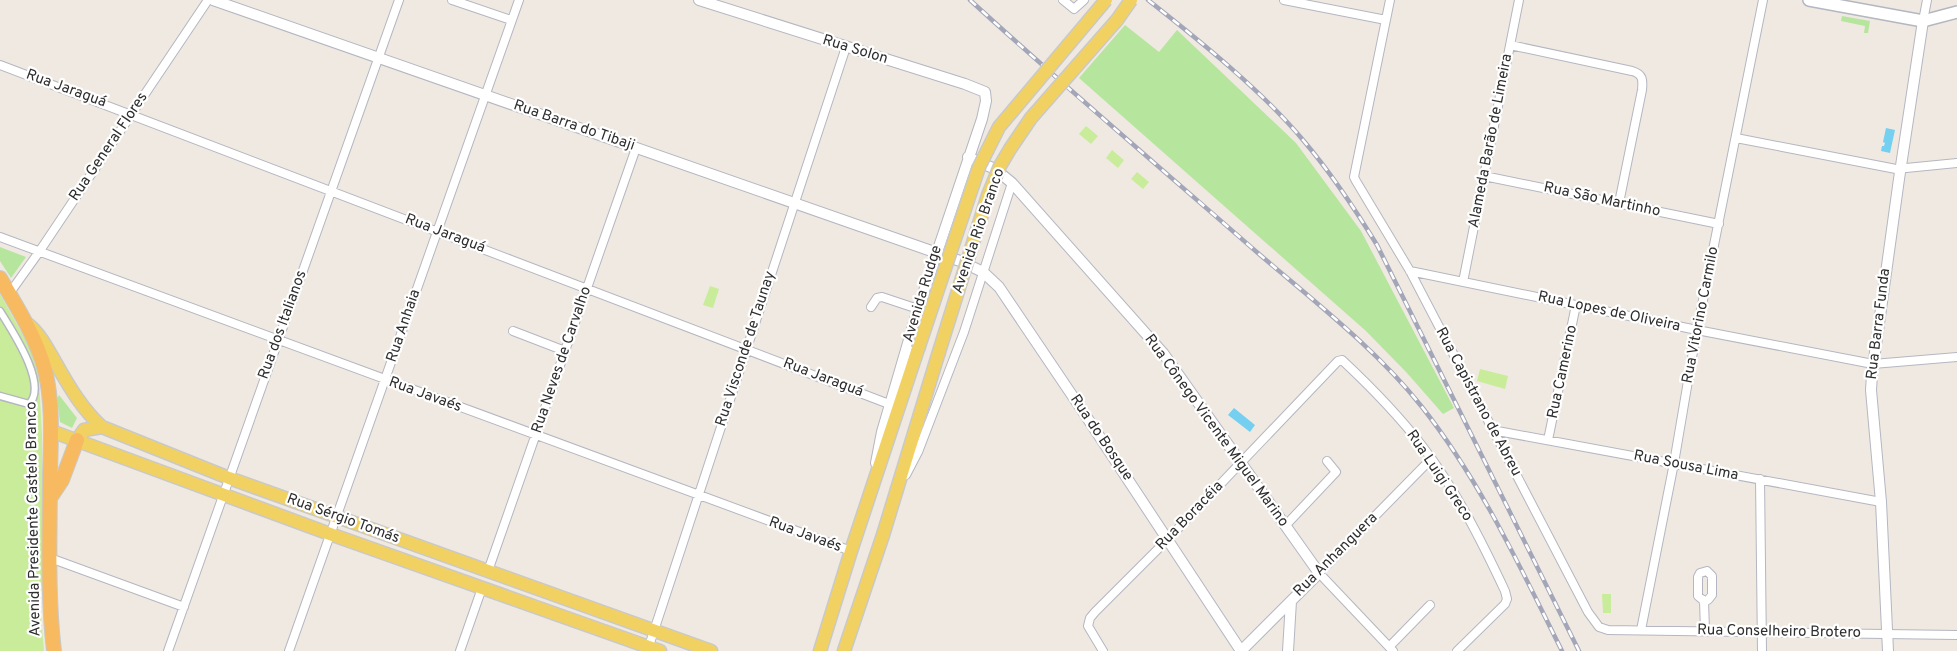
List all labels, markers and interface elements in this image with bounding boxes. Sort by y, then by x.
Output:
street label: Rua Solon [820,31,890,69]
street label: Alameda Barão de Limeira [1465,52,1517,230]
street label: Rua Jaraguá [23,66,109,112]
street label: Rua General Flores [66,89,152,205]
street label: Rua Barra do Tibaji [511,96,637,156]
street label: Avenida Rio Branco [949,166,1009,296]
street label: Rua São Martinho [1542,178,1662,222]
street label: Rua Jaraguá [402,210,488,258]
street label: Avenida Rudge [899,243,947,345]
street label: Rua Vitorino Carmilo [1678,245,1724,385]
street label: Rua Barra Funda [1863,267,1895,381]
street label: Rua dos Italianos [255,268,311,382]
street label: Rua Visconde de Taunay [712,269,780,429]
street label: Rua Neves de Carvalho [528,284,596,436]
street label: Rua Anhaia [383,287,425,365]
street label: Rua Lopes de Oliveira [1536,288,1682,336]
street label: Rua Camerino [1544,323,1582,421]
street label: Rua Capistrano de Abreu [1431,324,1525,480]
street label: Rua Cônego Vicente Miguel Marino [1140,331,1292,531]
street label: Rua Jaraguá [780,354,866,402]
street label: Rua Javaés [386,373,464,417]
street label: Rua do Bosque [1065,391,1137,485]
street label: Avenida Presidente Castelo Branco [22,401,46,637]
street label: Rua Luigi Greco [1401,427,1477,525]
street label: Rua Sousa Lima [1632,447,1740,485]
street label: Rua Boracéia [1152,477,1228,555]
street label: Rua Sérgio Tomás [284,490,402,548]
street label: Rua Anhanguera [1290,509,1382,601]
street label: Rua Javaés [766,513,844,557]
street label: Rua Conselheiro Brotero [1697,621,1861,643]

